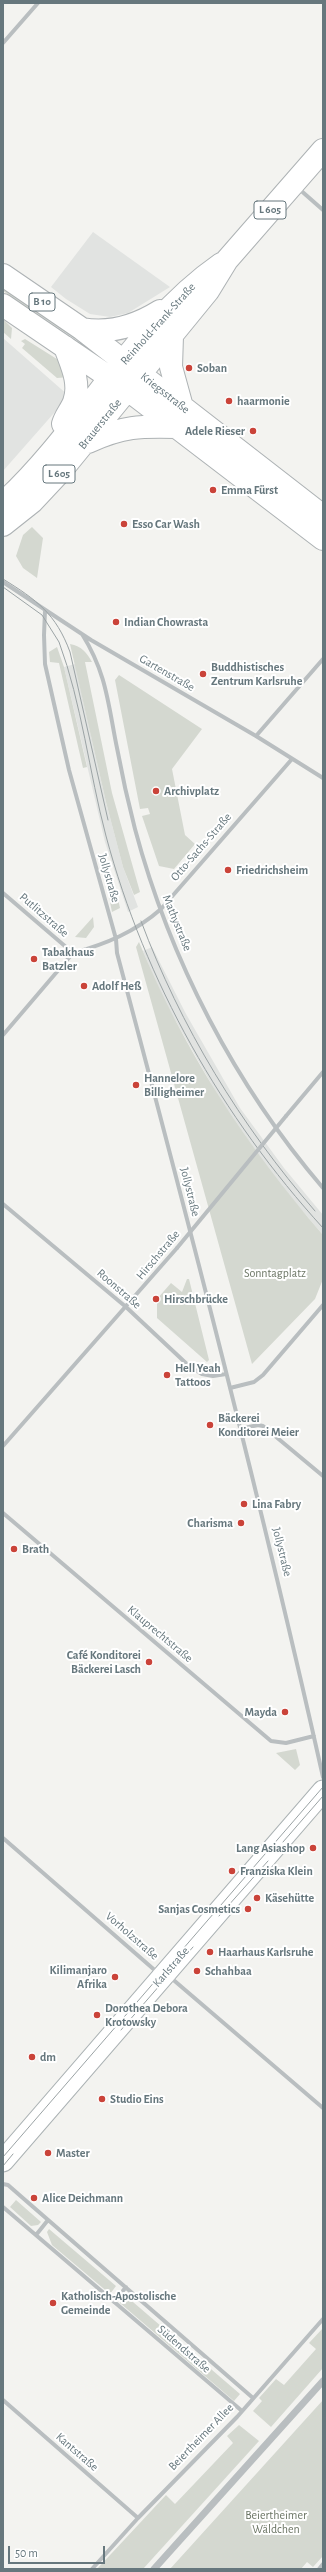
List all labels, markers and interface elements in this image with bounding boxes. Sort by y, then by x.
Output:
road number: L 605 [254,201,286,219]
street label: Reinhold-Frank-Straße [117,280,199,368]
road number: B 10 [29,293,55,311]
place label: Soban [197,361,227,375]
marker: Soban [184,363,194,373]
street label: Kriegsstraße [137,369,193,417]
place label: haarmonie [237,394,290,408]
street label: Brauerstraße [75,396,125,452]
marker: haarmonie [224,396,234,406]
place label: Adele Rieser [185,424,245,438]
marker: Adele Rieser [248,426,258,436]
road number: L 605 [43,465,75,483]
place label: Emma Fürst [221,483,278,497]
marker: Emma Fürst [208,485,218,495]
place label: Esso Car Wash [132,517,200,531]
marker: Esso Car Wash [119,519,129,529]
place label: Indian Chowrasta [124,615,208,629]
marker: Indian Chowrasta [111,617,121,627]
street label: Gartenstraße [137,651,197,695]
place label: Buddhistisches Zentrum Karlsruhe [211,660,302,688]
marker: Buddhistisches Zentrum Karlsruhe [198,669,208,679]
place label: Archivplatz [164,784,219,798]
marker: Archivplatz [151,786,161,796]
street label: Otto-Sachs-Straße [167,810,235,884]
street label: Jollystraße [95,852,123,904]
place label: Friedrichsheim [236,863,308,877]
marker: Friedrichsheim [223,865,233,875]
street label: Putlitzstraße [16,890,72,940]
street label: Mathystraße [159,893,195,953]
place label: Tabakhaus Batzler [42,945,94,973]
marker: Tabakhaus Batzler [29,954,39,964]
place label: Adolf Heß [92,979,141,993]
marker: Adolf Heß [79,981,89,991]
place label: Hannelore Billigheimer [144,1071,204,1099]
marker: Hannelore Billigheimer [131,1080,141,1090]
street label: Jollystraße [177,1166,203,1218]
street label: Hirschstraße [133,1227,183,1283]
street label: Roonstraße [94,1266,144,1312]
park label: Sonntagplatz [244,1266,306,1280]
place label: Hirschbrücke [164,1292,228,1306]
marker: Hirschbrücke [151,1294,161,1304]
place label: Hell Yeah Tattoos [175,1361,221,1389]
marker: Hell Yeah Tattoos [162,1370,172,1380]
place label: Bäckerei Konditorei Meier [218,1411,299,1439]
marker: Bäckerei Konditorei Meier [205,1420,215,1430]
place label: Lina Fabry [252,1497,301,1511]
marker: Lina Fabry [239,1499,249,1509]
place label: Charisma [187,1516,233,1530]
marker: Charisma [236,1518,246,1528]
street label: Jollystraße [269,1526,295,1578]
place label: Brath [22,1542,49,1556]
marker: Brath [9,1544,19,1554]
street label: Klauprechtstraße [124,1602,196,1666]
place label: Café Konditorei Bäckerei Lasch [67,1648,141,1676]
marker: Café Konditorei Bäckerei Lasch [144,1657,154,1667]
place label: Mayda [245,1705,277,1719]
marker: Mayda [280,1707,290,1717]
place label: Lang Asiashop [236,1841,305,1855]
marker: Lang Asiashop [308,1843,318,1853]
place label: Franziska Klein [240,1864,313,1878]
marker: Franziska Klein [227,1866,237,1876]
place label: Käsehütte [265,1891,314,1905]
marker: Käsehütte [252,1893,262,1903]
place label: Sanjas Cosmetics [158,1902,240,1916]
marker: Sanjas Cosmetics [243,1904,253,1914]
street label: Vorholzstraße [102,1909,162,1963]
street label: Karlstraße [150,1944,192,1990]
place label: Haarhaus Karlsruhe [218,1945,314,1959]
marker: Haarhaus Karlsruhe [205,1947,215,1957]
place label: Kilimanjaro Afrika [50,1963,107,1991]
place label: Schahbaa [205,1964,252,1978]
marker: Schahbaa [192,1966,202,1976]
marker: Kilimanjaro Afrika [110,1972,120,1982]
place label: Dorothea Debora Krotowsky [105,2001,188,2029]
marker: Dorothea Debora Krotowsky [92,2010,102,2020]
place label: dm [40,2050,56,2064]
marker: dm [27,2052,37,2062]
place label: Studio Eins [110,2092,164,2106]
marker: Studio Eins [97,2094,107,2104]
place label: Master [56,2146,90,2160]
marker: Master [43,2148,53,2158]
place label: Alice Deichmann [42,2191,123,2205]
marker: Alice Deichmann [29,2193,39,2203]
place label: Katholisch-Apostolische Gemeinde [61,2289,176,2317]
marker: Katholisch-Apostolische Gemeinde [48,2298,58,2308]
street label: Südendstraße [154,2322,214,2376]
street label: Beiertheimer Allee [165,2400,237,2474]
street label: Kantstraße [53,2430,101,2474]
park label: Beiertheimer Wäldchen [245,2508,307,2536]
scale bar [10,2538,107,2564]
text: 50 m [15,2547,38,2559]

